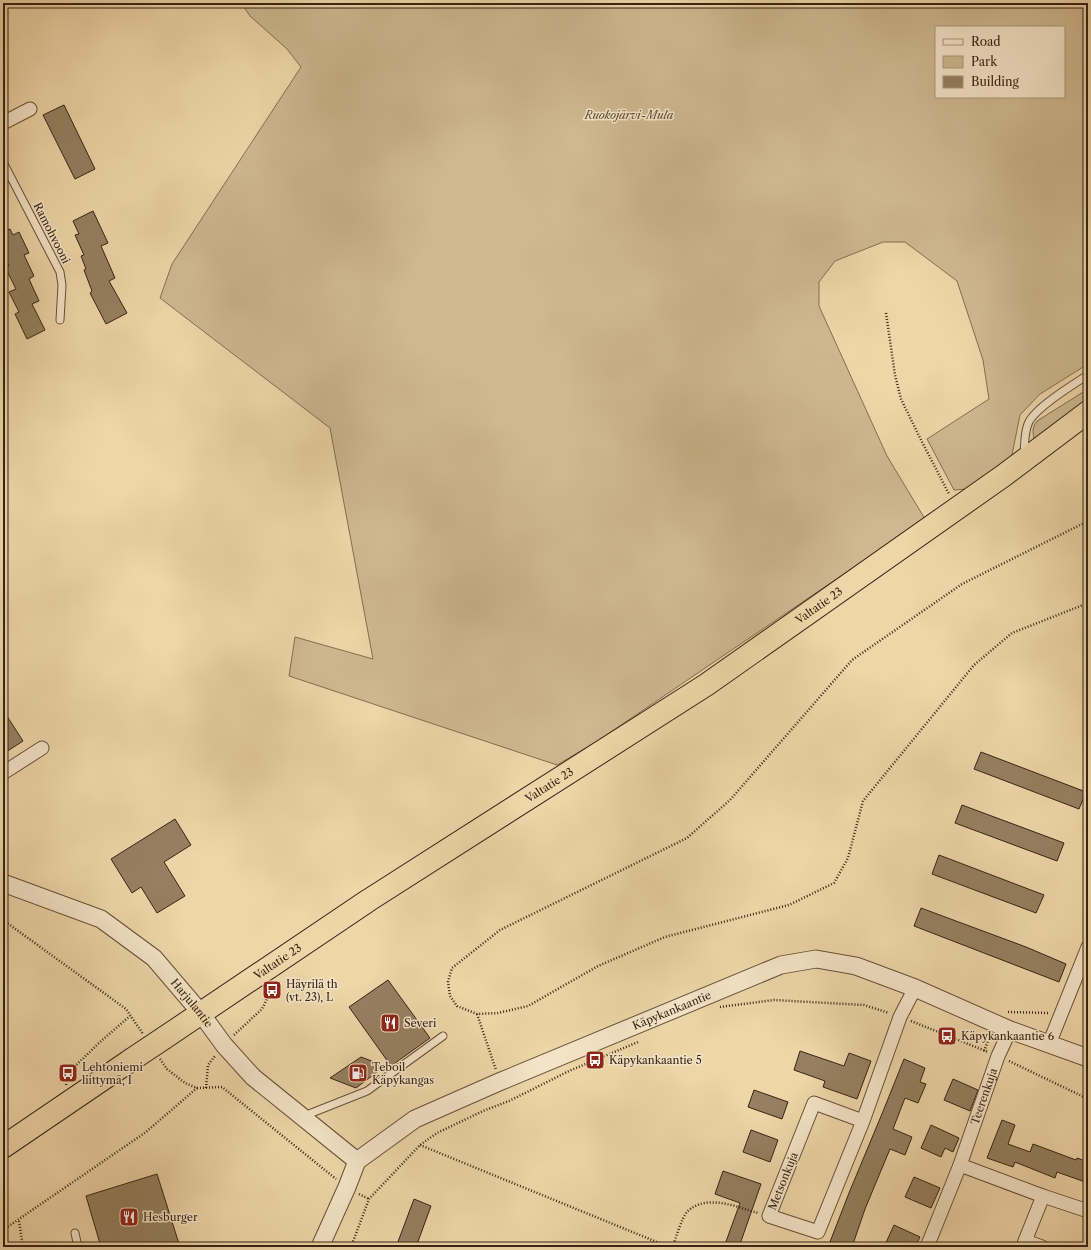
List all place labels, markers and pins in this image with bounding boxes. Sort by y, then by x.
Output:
place label: Häyrilä th (vt. 23), L [286,977,338,1004]
bus stop icon: Häyrilä th (vt. 23), L [261,979,283,1001]
restaurant icon: Severi [379,1012,401,1034]
place label: Severi [404,1016,437,1030]
bus stop icon: Käpykankaantie 6 [936,1025,958,1047]
place label: Käpykankaantie 6 [961,1029,1055,1043]
bus stop icon: Käpykankaantie 5 [584,1049,606,1071]
place label: Käpykankaantie 5 [609,1053,702,1067]
place label: Lehtoniemi liittymä, I [82,1060,144,1087]
place label: Teboil Käpykangas [372,1060,434,1087]
bus stop icon: Lehtoniemi liittymä, I [57,1062,79,1084]
fuel station icon: Teboil Käpykangas [347,1062,369,1084]
restaurant icon: Hesburger [118,1206,140,1228]
place label: Hesburger [143,1210,198,1224]

